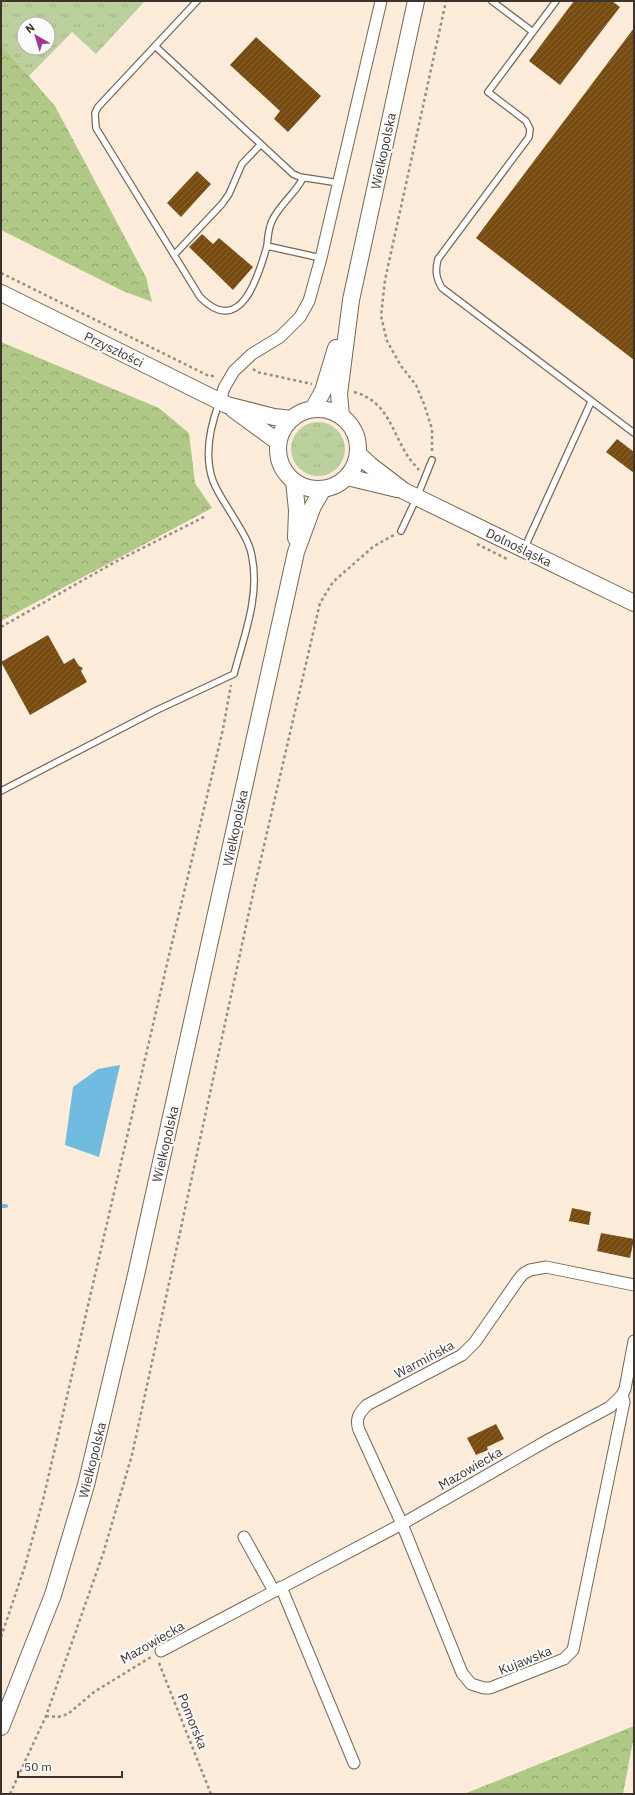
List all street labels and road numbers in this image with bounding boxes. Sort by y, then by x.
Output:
street label: Wielkopolska [367,111,400,191]
street label: Przyszłości [81,328,146,371]
street label: Dolnośląska [483,524,554,571]
street label: Wielkopolska [219,788,252,868]
street label: Wielkopolska [148,1104,183,1184]
street label: Warmińska [391,1337,457,1382]
street label: Wielkopolska [75,1420,110,1500]
street label: Mazowiecka [435,1443,505,1494]
street label: Mazowiecka [117,1617,187,1668]
street label: Kujawska [496,1642,554,1679]
street label: Pomorska [174,1691,211,1751]

